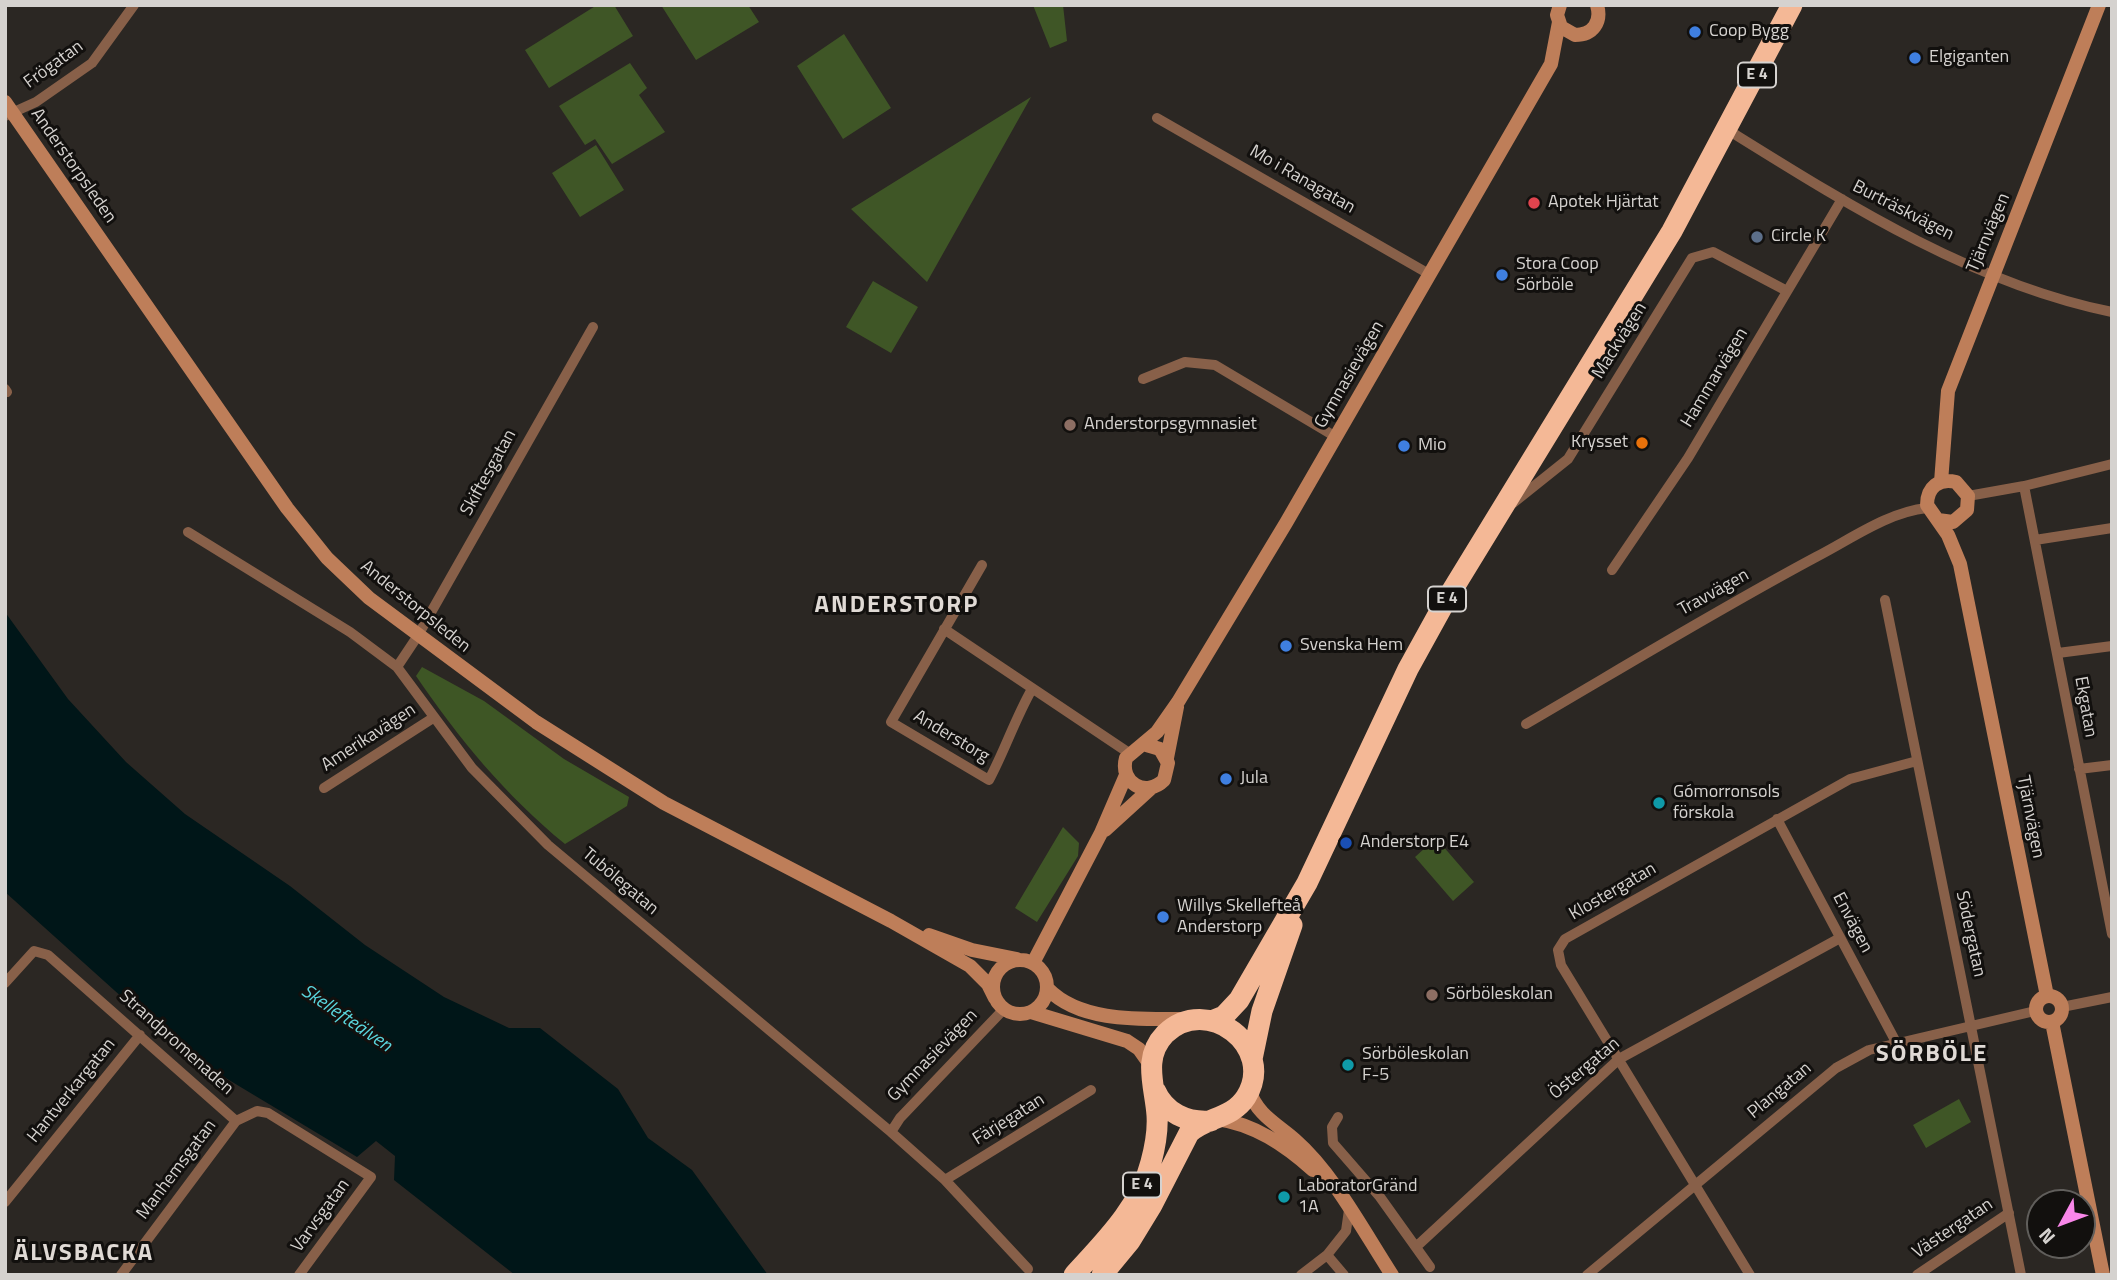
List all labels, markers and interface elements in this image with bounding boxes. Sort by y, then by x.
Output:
place label: Coop Bygg [1709,21,1789,43]
marker: Coop Bygg [1687,24,1703,40]
street label: Frögatan [20,36,88,94]
place label: Elgiganten [1929,47,2009,69]
marker: Elgiganten [1907,50,1923,66]
road number: E 4 [1738,62,1776,88]
street label: Anderstorpsleden [25,104,121,228]
street label: Mo i Ranagatan [1245,141,1359,219]
street label: Burträskvägen [1849,176,1957,246]
street label: Tjärnvägen [1963,190,2015,276]
place label: Apotek Hjärtat [1548,192,1659,214]
marker: Apotek Hjärtat [1526,195,1542,211]
place label: Circle K [1771,226,1826,248]
marker: Circle K [1749,229,1765,245]
place label: Stora Coop Sörböle [1516,254,1599,296]
marker: Stora Coop Sörböle [1494,267,1510,283]
street label: Mackvägen [1588,299,1652,383]
street label: Gymnasievägen [1311,318,1389,432]
street label: Hammarvägen [1677,324,1753,432]
place label: Anderstorpsgymnasiet [1084,414,1257,436]
marker: Anderstorpsgymnasiet [1062,417,1078,433]
street label: Skiftesgatan [456,426,522,520]
place label: Krysset [1571,432,1628,454]
place label: Mio [1418,435,1447,457]
marker: Krysset [1634,435,1650,451]
marker: Mio [1396,438,1412,454]
street label: Anderstorpsleden [356,556,474,658]
street label: Travvägen [1675,565,1753,621]
road number: E 4 [1428,586,1466,612]
district label: ANDERSTORP [816,592,978,620]
place label: Svenska Hem [1300,635,1403,657]
marker: Svenska Hem [1278,638,1294,654]
street label: Ekgatan [2069,675,2101,739]
street label: Amerikavägen [318,700,420,776]
street label: Anderstorg [909,706,993,768]
place label: Jula [1240,768,1268,790]
marker: Jula [1218,771,1234,787]
street label: Tjärnvägen [2011,774,2049,860]
place label: Gómorronsols förskola [1673,782,1780,824]
marker: Gómorronsols förskola [1651,795,1667,811]
place label: Anderstorp E4 [1360,832,1469,854]
marker: Anderstorp E4 [1338,835,1354,851]
street label: Tubölegatan [577,844,663,920]
street label: Klostergatan [1566,858,1660,926]
street label: Envägen [1827,889,1877,957]
street label: Södergatan [1950,889,1990,979]
place label: Willys Skellefteå Anderstorp [1177,896,1301,939]
marker: Willys Skellefteå Anderstorp [1155,909,1171,925]
water label: Skellefteälven [296,980,396,1058]
place label: Sörböleskolan [1446,984,1553,1006]
street label: Strandpromenaden [114,986,238,1100]
marker: Sörböleskolan [1424,987,1440,1003]
street label: Gymnasievägen [883,1005,983,1107]
street label: Östergatan [1545,1033,1625,1105]
street label: Hantverkargatan [23,1035,121,1147]
district label: SÖRBÖLE [1877,1041,1987,1069]
place label: Sörböleskolan F-5 [1362,1044,1469,1086]
marker: Sörböleskolan F-5 [1340,1057,1356,1073]
street label: Plangatan [1744,1058,1816,1124]
street label: Färjegatan [969,1090,1049,1150]
street label: Manhemsgatan [133,1116,221,1224]
road number: E 4 [1123,1172,1161,1198]
street label: Varvsgatan [287,1175,355,1257]
place label: LaboratorGränd 1A [1298,1176,1417,1218]
marker: LaboratorGränd 1A [1276,1189,1292,1205]
north arrow [2026,1189,2096,1259]
street label: Västergatan [1909,1194,1997,1264]
text: N [2031,1222,2062,1251]
district label: ÄLVSBACKA [15,1240,153,1268]

